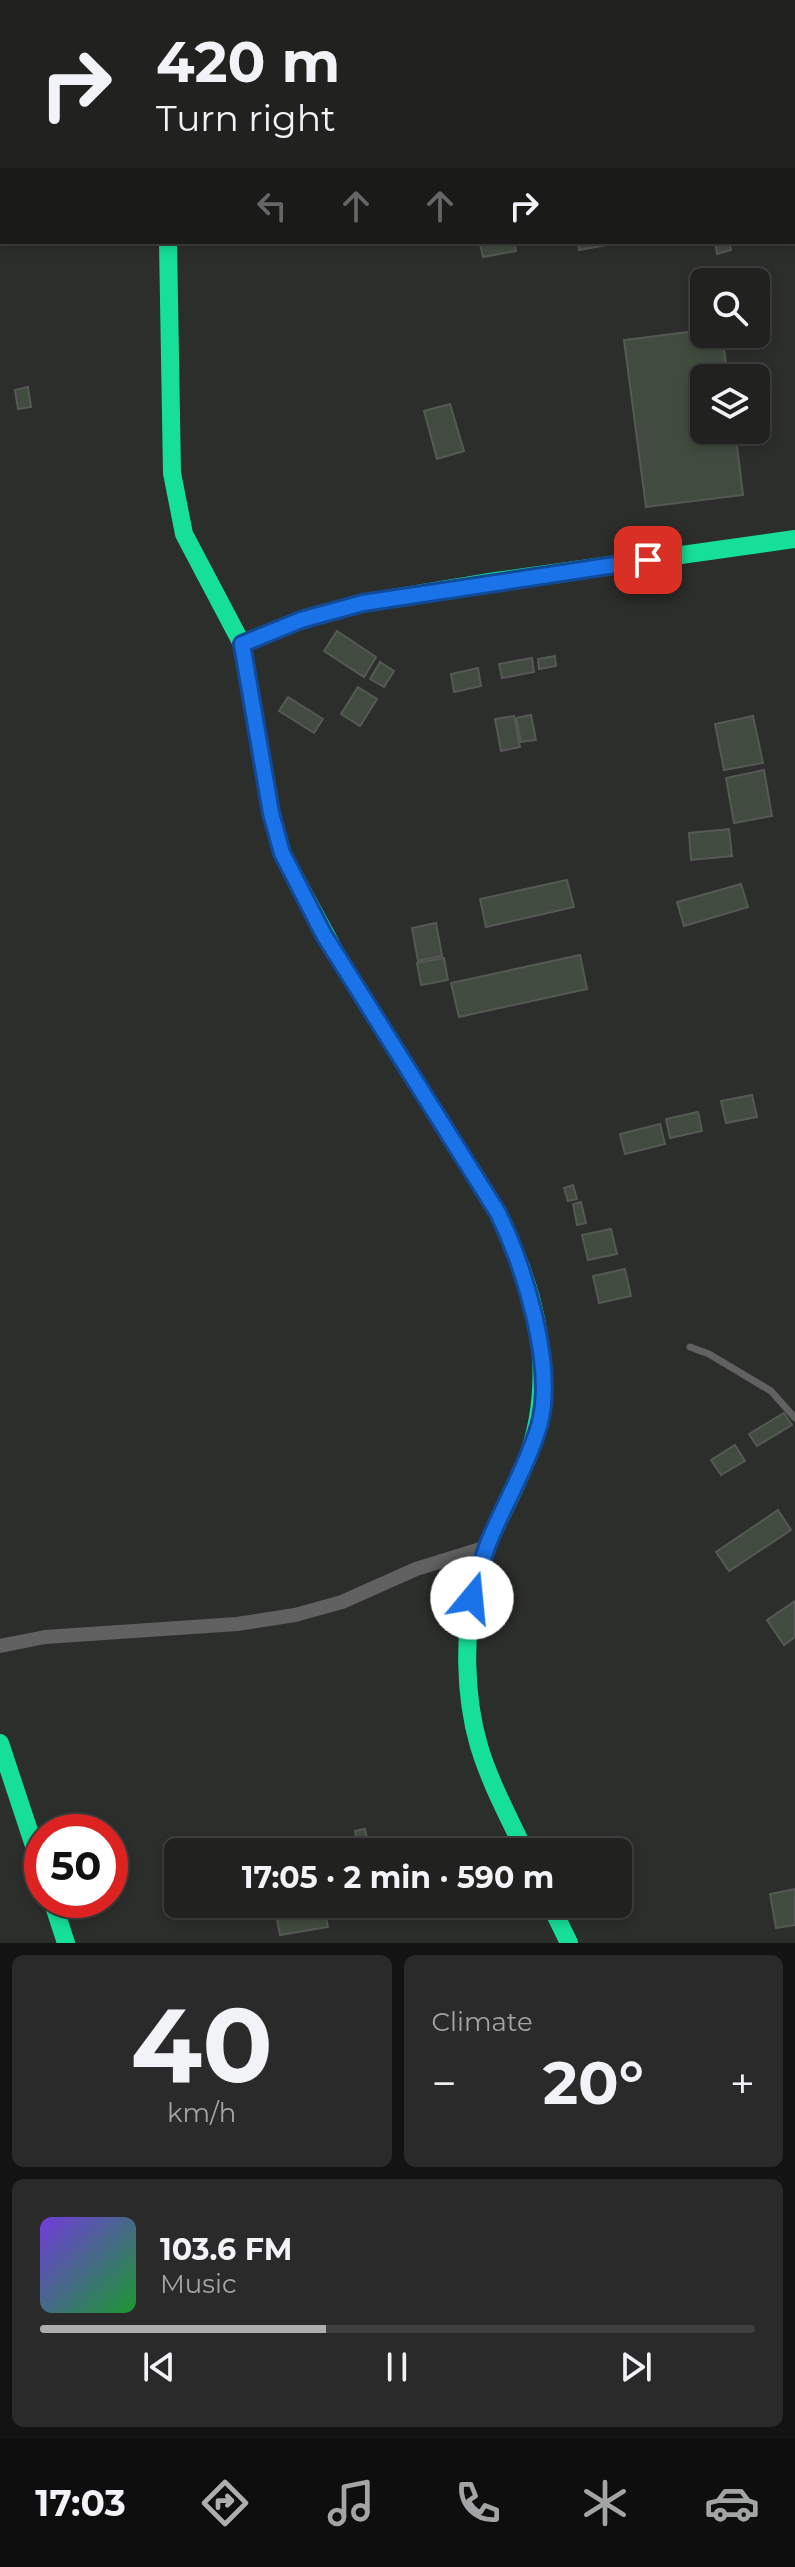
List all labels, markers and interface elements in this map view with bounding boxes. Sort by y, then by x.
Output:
text: 420 m [156,28,340,96]
icon: right [24,32,128,136]
text: Turn right [156,96,336,140]
icon: left [250,184,294,228]
icon: ahead [334,184,378,228]
icon: ahead [418,184,462,228]
icon: right [502,184,546,228]
map controls [690,268,770,444]
button: search [690,268,770,348]
button: layers [690,364,770,444]
pin [614,526,682,594]
icon: arrive [626,538,670,582]
position arrow [430,1556,514,1640]
speed limit sign: 50 [24,1814,128,1918]
text: 17:05 · 2 min · 590 m [242,1859,554,1896]
text: 40 [131,1981,273,2108]
text: Climate [432,2006,533,2038]
text: 20° [543,2046,644,2119]
text: − [432,2056,457,2110]
text: + [730,2056,755,2110]
text: km/h [167,2097,236,2129]
text: 103.6 FM [160,2231,292,2268]
text: Music [160,2268,237,2300]
icon: previous [137,2345,181,2389]
icon: pause [375,2345,419,2389]
icon: next [614,2345,658,2389]
icon: directions [197,2475,253,2531]
icon: music [323,2475,379,2531]
icon: phone [450,2475,506,2531]
icon: climate [577,2475,633,2531]
icon: car [704,2475,760,2531]
text: 17:03 [35,2481,126,2525]

